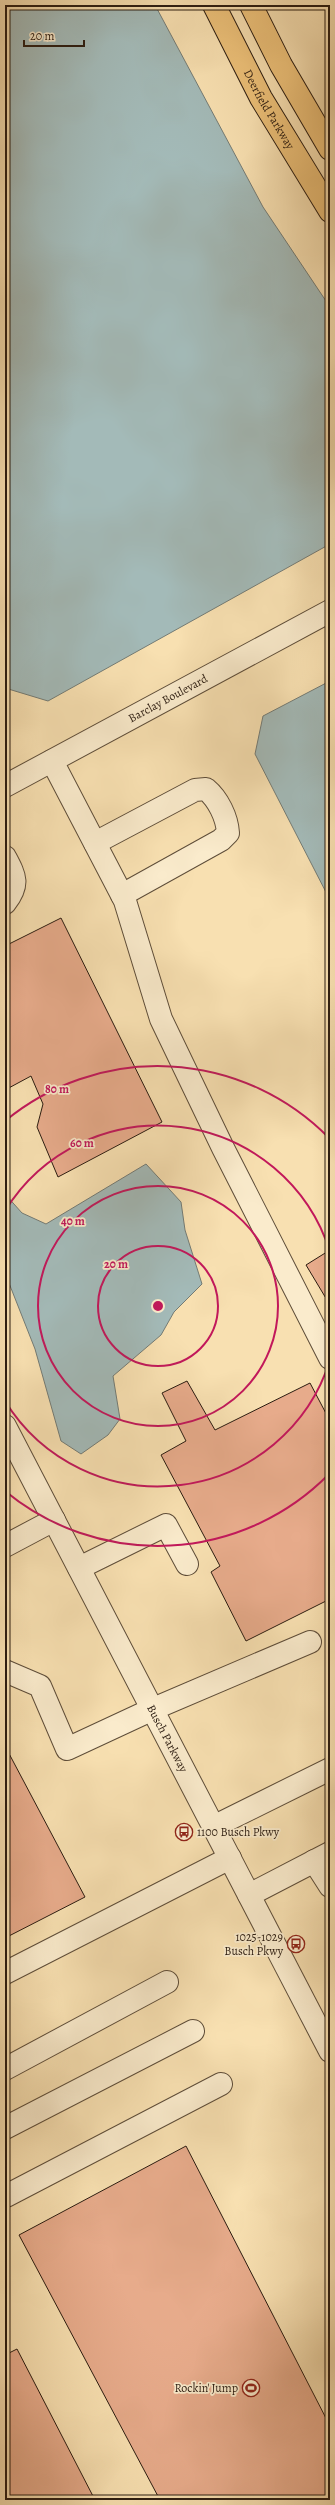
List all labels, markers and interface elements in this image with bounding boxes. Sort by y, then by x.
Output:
scale bar [24,22,84,48]
text: 20 m [30,28,54,44]
street label: Deerfield Parkway [240,67,299,153]
street label: Barclay Boulevard [125,670,211,726]
text: 80 m [45,1081,69,1097]
text: 60 m [70,1135,94,1151]
text: 40 m [61,1213,85,1229]
text: 20 m [104,1256,128,1272]
centre of rings [151,1299,165,1313]
street label: Busch Parkway [143,1702,192,1775]
bus stop icon: 1100 Busch Pkwy [174,1822,194,1842]
place label: 1100 Busch Pkwy [197,1824,280,1840]
place label: 1025-1029 Busch Pkwy [224,1929,284,1959]
bus stop icon: 1025-1029 Busch Pkwy [286,1934,306,1954]
sports icon: Rockin' Jump [241,2378,261,2398]
place label: Rockin' Jump [174,2380,238,2396]

